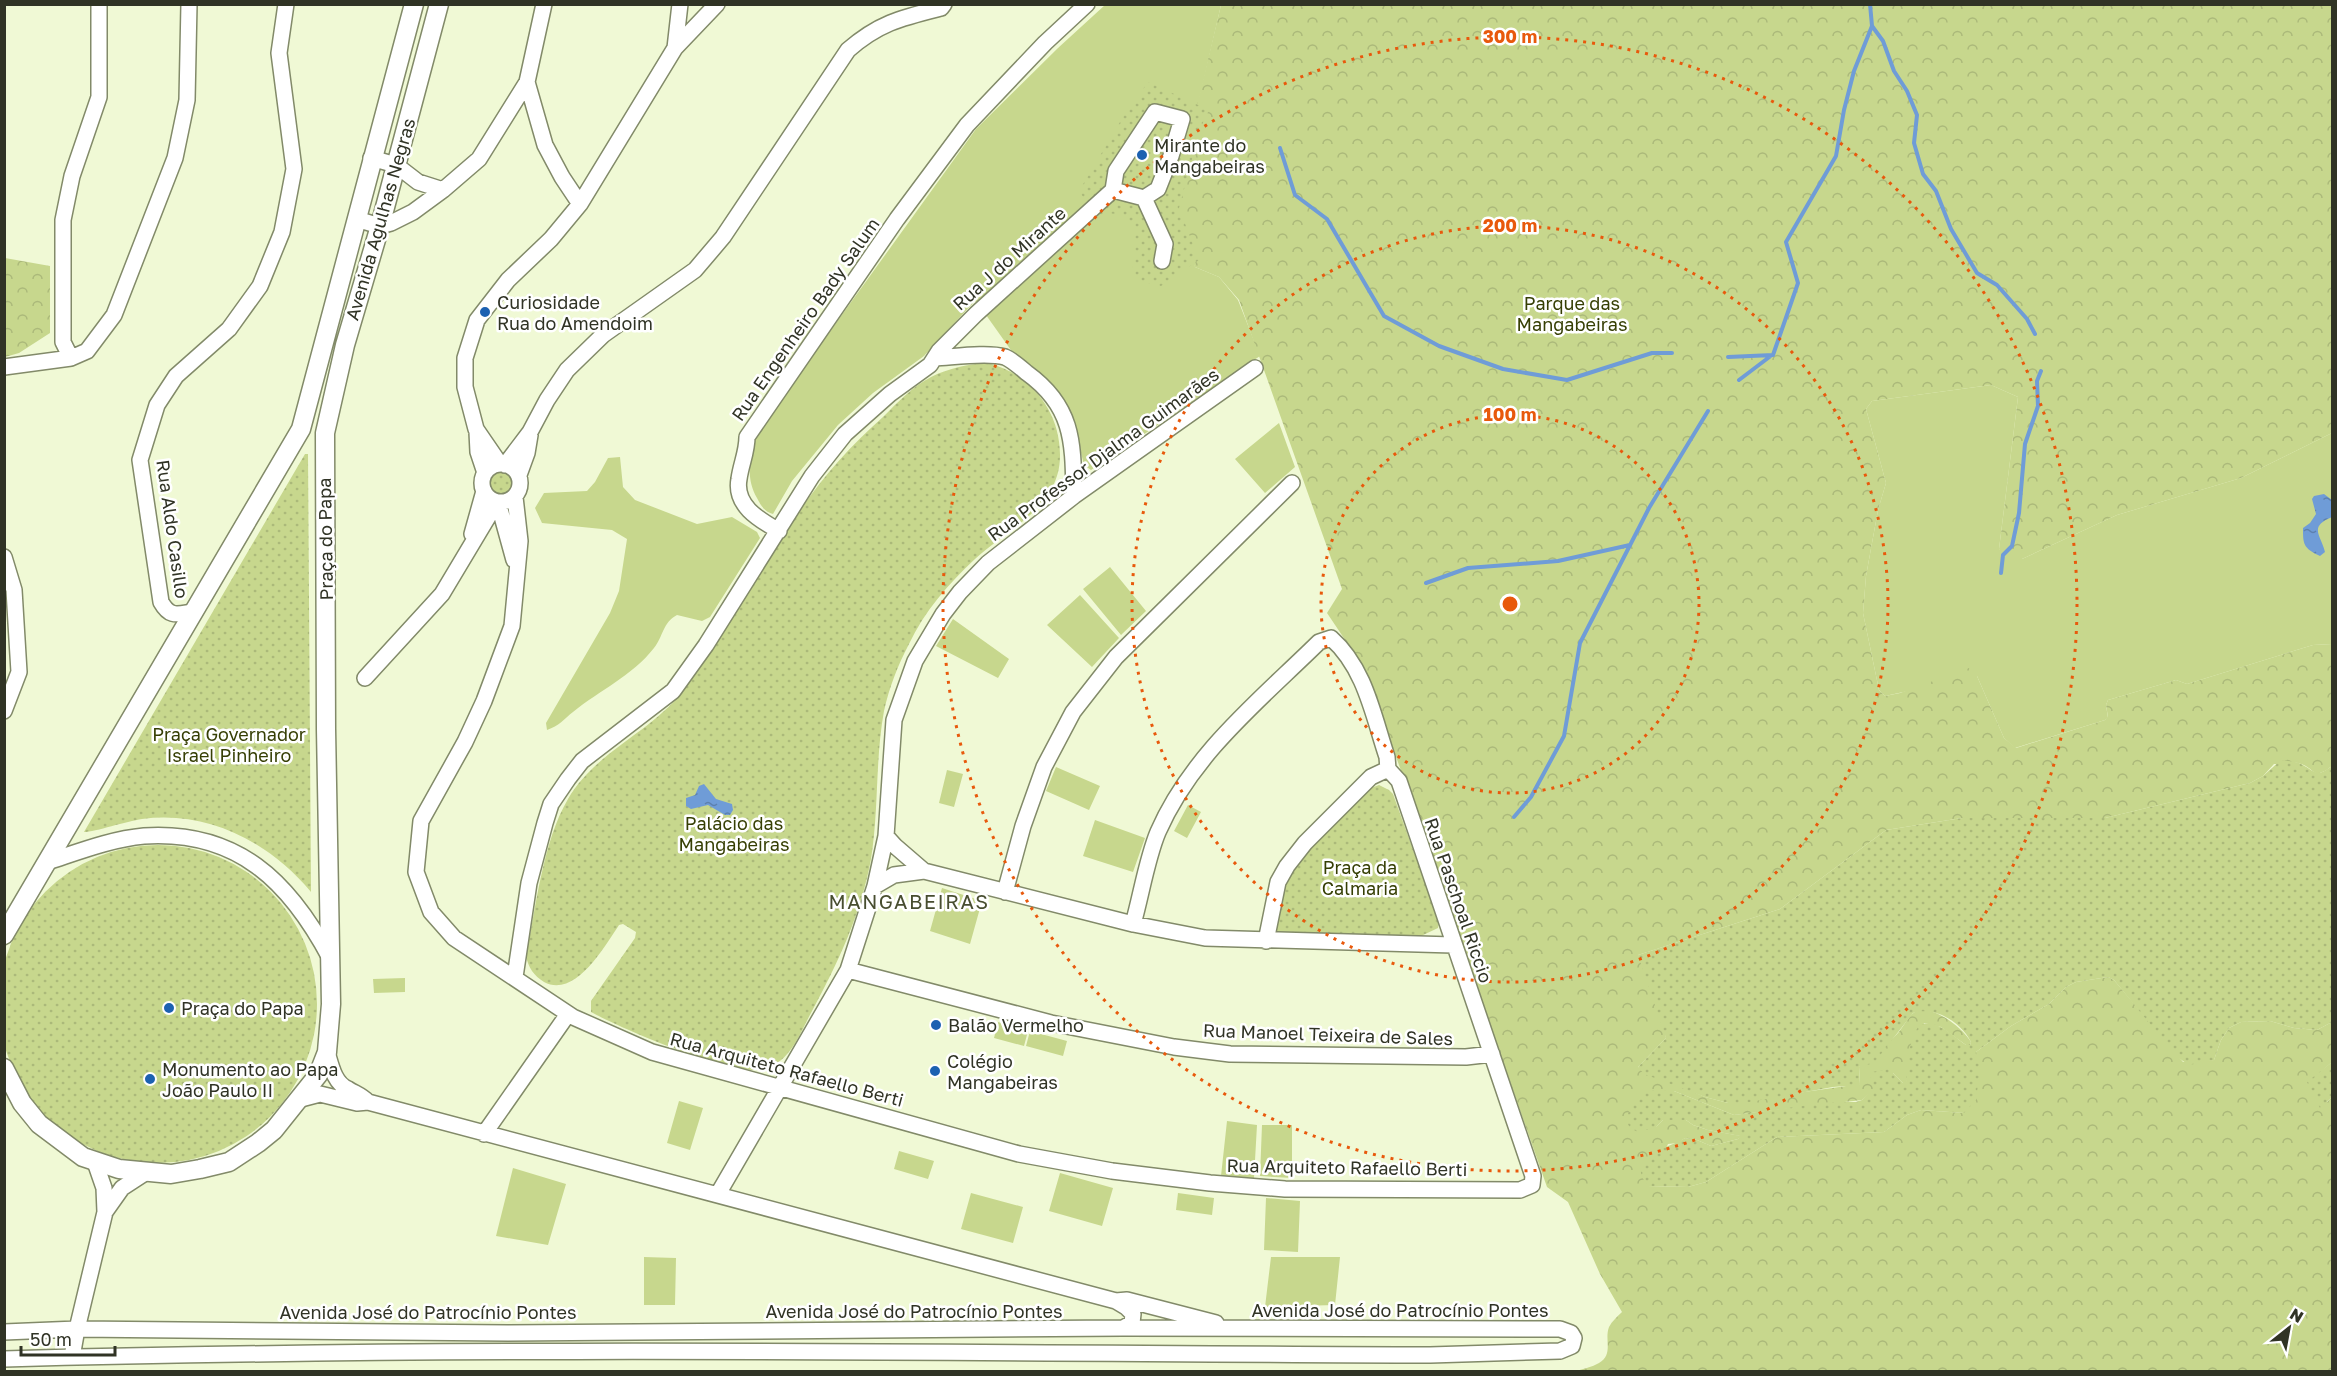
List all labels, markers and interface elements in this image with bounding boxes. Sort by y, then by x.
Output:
text: 300 m [1483,25,1537,47]
street label: Avenida Agulhas Negras [341,115,419,323]
place label: Mirante do Mangabeiras [1154,134,1265,177]
marker: Mirante do Mangabeiras [1135,148,1149,162]
street label: Rua J do Mirante [948,202,1070,314]
street label: Rua Engenheiro Bady Salum [726,213,884,425]
text: 200 m [1483,214,1537,236]
place label: Curiosidade Rua do Amendoim [497,291,653,334]
park label: Parque das Mangabeiras [1517,292,1627,335]
marker: Curiosidade Rua do Amendoim [478,305,492,319]
street label: Rua Professor Djalma Guimarães [983,363,1223,545]
text: 100 m [1484,403,1536,425]
street label: Rua Aldo Casillo [152,458,194,600]
street label: Praça do Papa [313,477,337,601]
centre of rings [1500,594,1520,614]
park label: Praça Governador Israel Pinheiro [152,723,306,766]
park label: Palácio das Mangabeiras [679,812,789,855]
street label: Rua Paschoal Riccio [1420,815,1498,985]
park label: Praça da Calmaria [1322,856,1398,899]
district label: MANGABEIRAS [829,889,989,913]
place label: Praça do Papa [181,997,304,1019]
marker: Praça do Papa [162,1001,176,1015]
place label: Balão Vermelho [948,1014,1084,1036]
marker: Balão Vermelho [929,1018,943,1032]
street label: Rua Manoel Teixeira de Sales [1203,1019,1453,1049]
street label: Rua Arquiteto Rafaello Berti [668,1027,906,1111]
place label: Colégio Mangabeiras [947,1050,1058,1093]
place label: Monumento ao Papa João Paulo II [162,1058,339,1101]
marker: Colégio Mangabeiras [928,1064,942,1078]
marker: Monumento ao Papa João Paulo II [143,1072,157,1086]
street label: Rua Arquiteto Rafaello Berti [1226,1154,1468,1180]
north arrow [2259,1298,2319,1358]
street label: Avenida José do Patrocínio Pontes [1251,1299,1549,1321]
street label: Avenida José do Patrocínio Pontes [765,1300,1063,1322]
street label: Avenida José do Patrocínio Pontes [279,1301,577,1323]
text: N [2286,1303,2307,1327]
scale bar [21,1319,116,1357]
text: 50 m [30,1328,72,1350]

